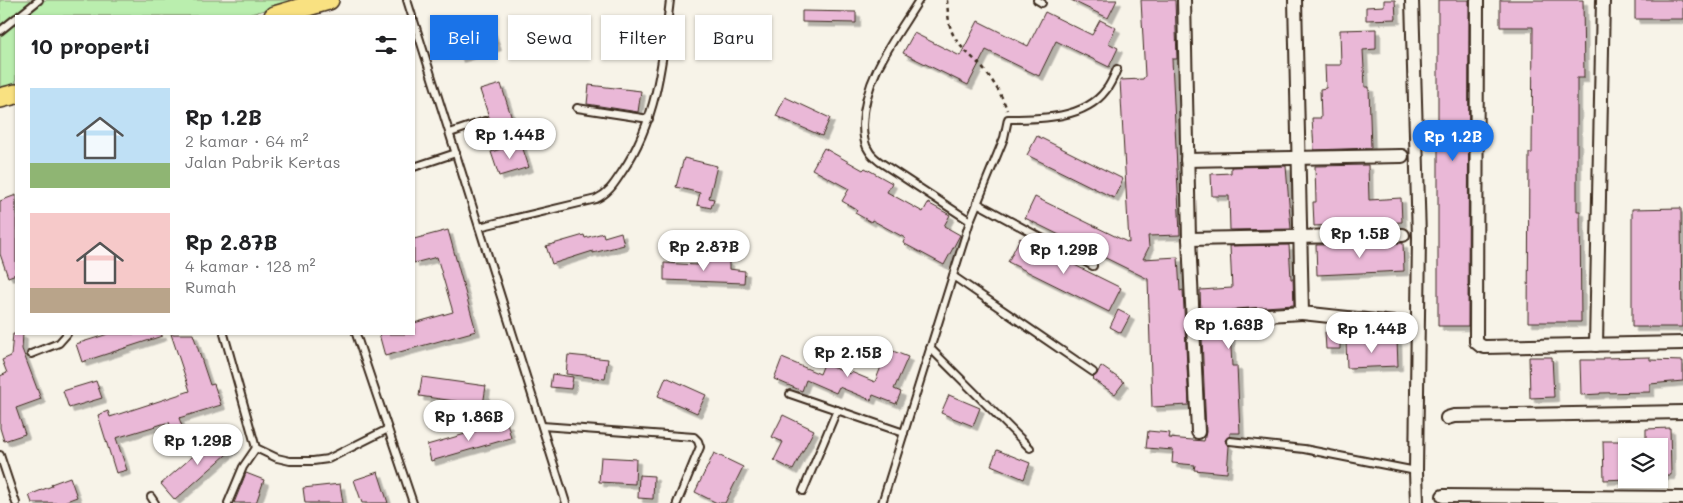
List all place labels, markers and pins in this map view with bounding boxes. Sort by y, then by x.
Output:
pin: Rp 1.44B [458,118,562,160]
pin: Rp 1.2B [1407,120,1499,162]
pin: Rp 1.5B [1314,216,1406,259]
pin: Rp 2.87B [652,230,756,272]
pin: Rp 1.29B [1012,232,1116,275]
pin: Rp 1.63B [1177,308,1281,350]
pin: Rp 1.44B [1320,312,1424,354]
pin: Rp 2.15B [796,336,900,378]
pin: Rp 1.86B [417,400,521,442]
pin: Rp 1.29B [146,424,250,466]

